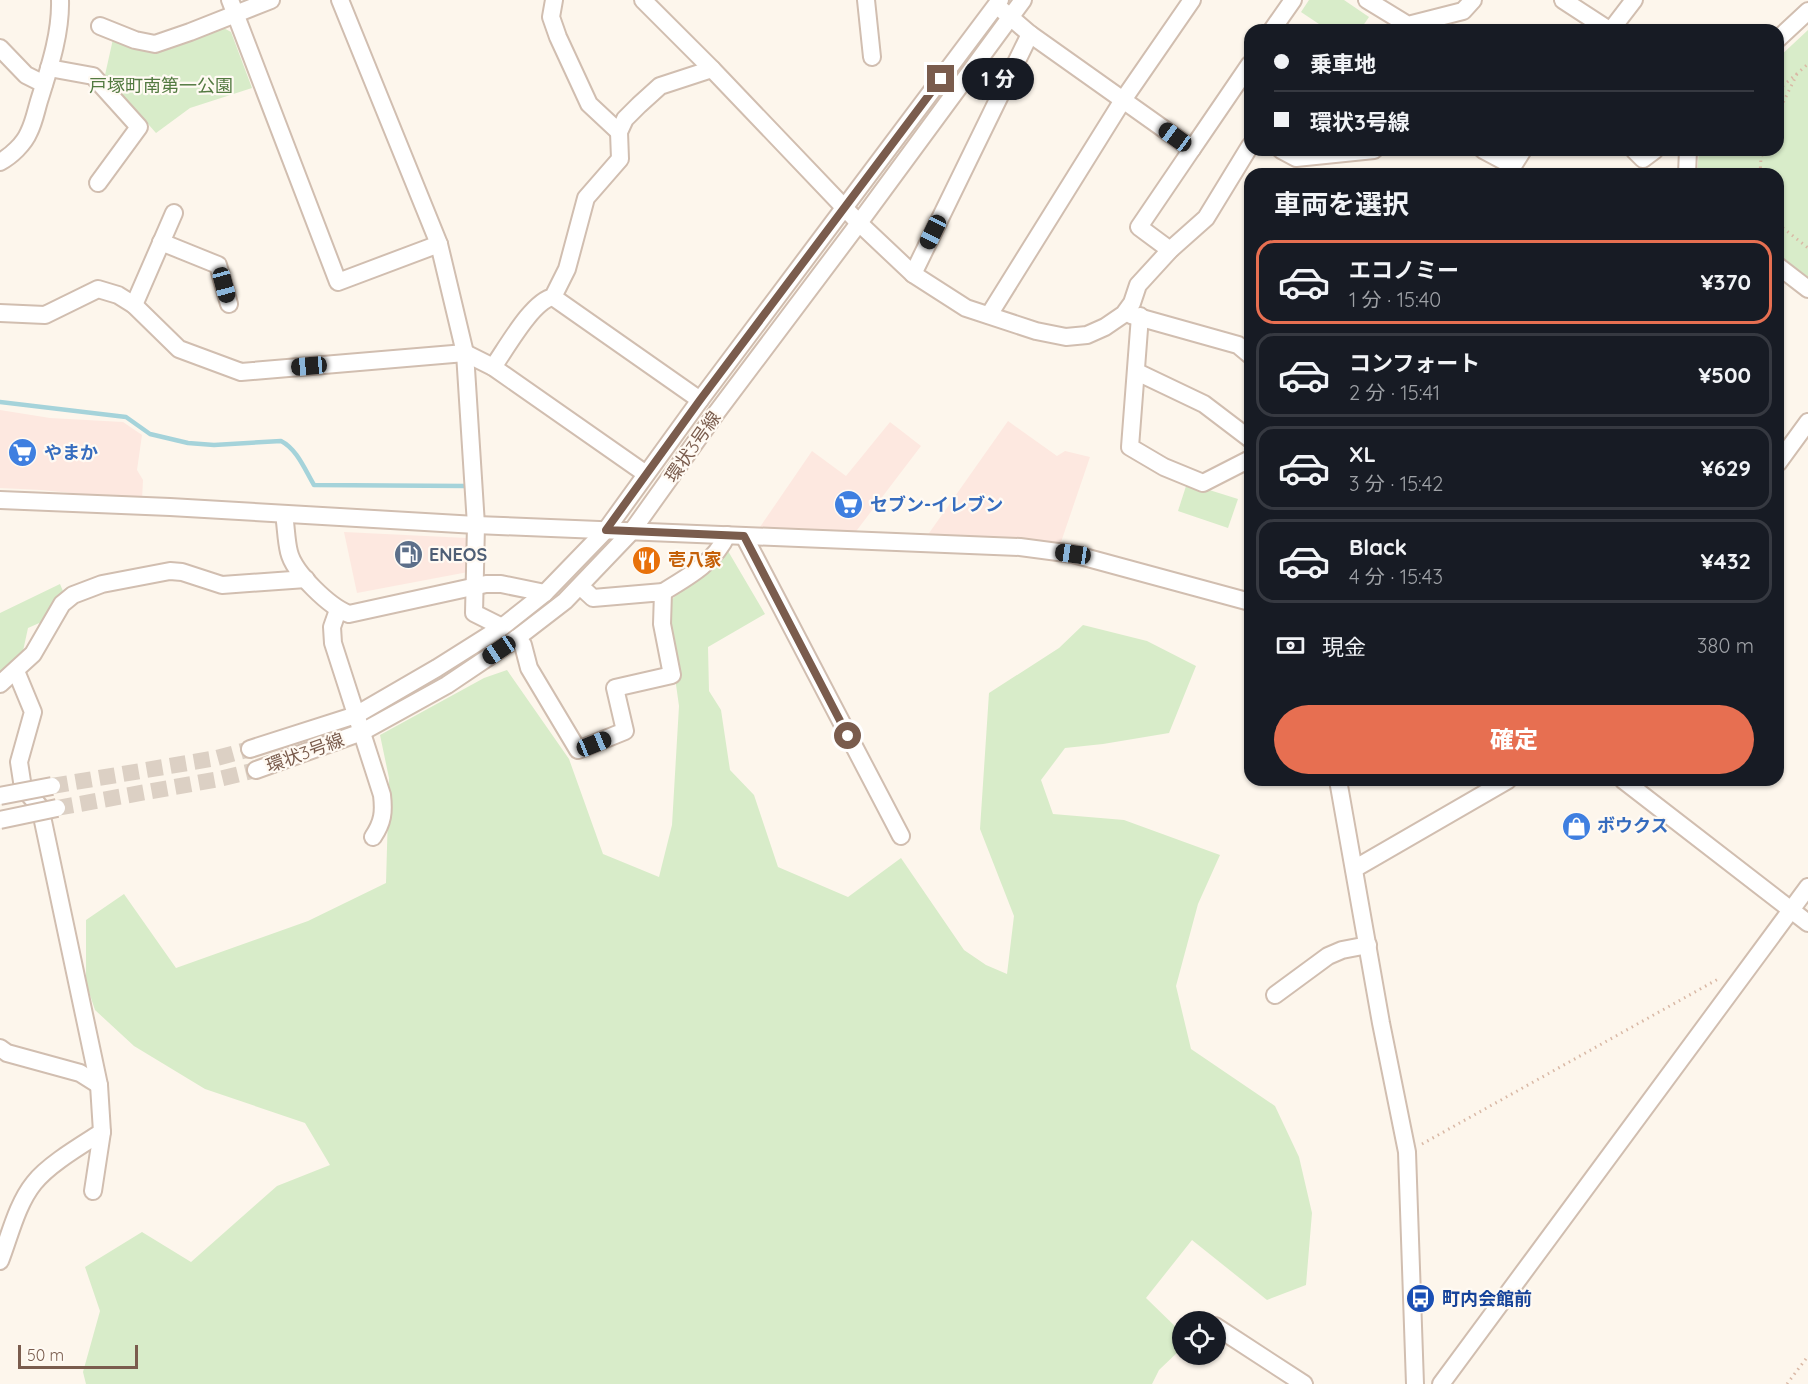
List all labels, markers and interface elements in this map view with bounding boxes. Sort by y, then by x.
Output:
text: 乗車地 [1310,50,1376,78]
callout: 1 分 [962,58,1034,100]
route end [927,65,954,92]
text: 1 分 [981,66,1015,91]
park label: 戸塚町南第一公園 [89,74,233,97]
text: 環状3号線 [1310,108,1410,136]
car [1155,119,1195,155]
text: 車両を選択 [1274,187,1409,221]
car [917,212,949,252]
icon: car [1277,255,1331,309]
text: エコノミー [1349,256,1459,284]
car [211,265,237,305]
text: ¥370 [1700,268,1751,296]
text: 1 分 · 15:40 [1349,287,1441,312]
icon: car [1277,348,1331,402]
text: コンフォート [1349,349,1480,377]
car [290,355,328,377]
text: ¥500 [1698,361,1751,389]
text: 2 分 · 15:41 [1349,380,1440,405]
street label: 環状3号線 [660,407,725,487]
supermarket icon: やまか [7,437,39,469]
text: XL [1349,440,1376,468]
place label: やまか [44,441,98,464]
icon: car [1277,441,1331,495]
text: ¥629 [1701,454,1751,482]
text: 3 分 · 15:42 [1349,471,1443,496]
supermarket icon: セブン-イレブン [833,489,865,521]
place label: セブン-イレブン [870,493,1003,516]
text: Black [1349,533,1407,561]
icon: car [1277,534,1331,588]
fuel station icon: ENEOS [392,539,424,571]
place label: ENEOS [429,543,487,566]
car [1054,543,1092,565]
restaurant icon: 壱八家 [631,544,663,576]
text: ¥432 [1701,547,1751,575]
place label: 壱八家 [668,548,722,571]
text: 4 分 · 15:43 [1349,564,1443,589]
icon: cash [1274,629,1307,662]
car [479,632,519,668]
text: 現金 [1322,633,1366,661]
text: 380 m [1697,633,1754,658]
button: 確定 [1274,705,1754,774]
route start [834,722,861,749]
street label: 環状3号線 [263,728,347,777]
car [574,729,614,759]
shop icon: ボウクス [1560,810,1592,842]
place label: ボウクス [1597,814,1668,837]
bus stop icon: 町内会館前 [1405,1283,1437,1315]
place label: 町内会館前 [1442,1287,1532,1310]
map controls [1172,1311,1226,1365]
button: locate [1172,1311,1226,1365]
scale bar [18,1342,138,1370]
text: 50 m [27,1345,64,1365]

